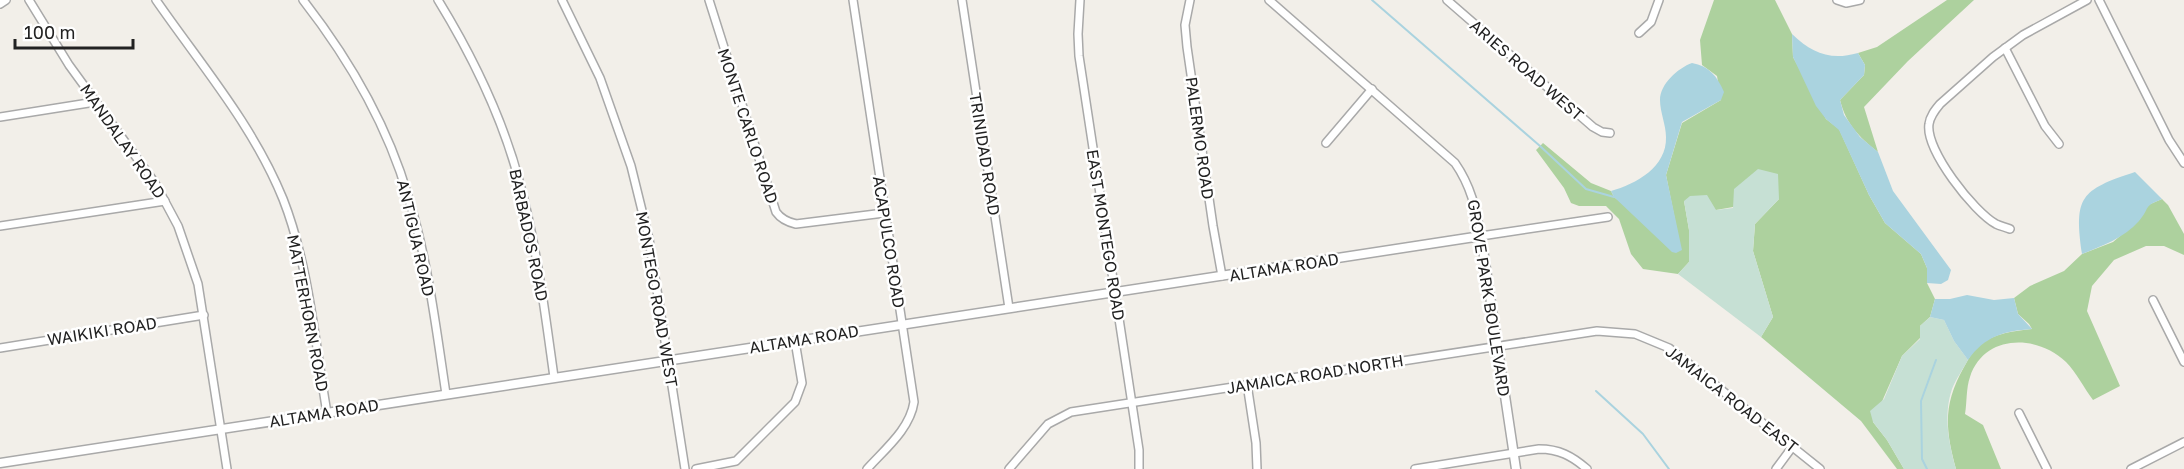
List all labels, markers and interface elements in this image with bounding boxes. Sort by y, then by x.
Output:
scale bar [15,12,134,50]
street label: ARIES ROAD WEST [1466,15,1588,125]
text: 100 m [24,21,75,43]
street label: MONTE CARLO ROAD [713,46,783,206]
street label: PALERMO ROAD [1181,75,1219,201]
street label: MANDALAY ROAD [76,80,170,202]
street label: TRINIDAD ROAD [965,91,1005,217]
street label: EAST MONTEGO ROAD [1083,148,1129,322]
street label: BARBADOS ROAD [505,167,553,303]
street label: ACAPULCO ROAD [869,175,909,309]
street label: ANTIGUA ROAD [393,178,439,298]
street label: GROVE PARK BOULEVARD [1464,198,1514,398]
street label: MONTEGO ROAD WEST [632,210,682,388]
street label: MATTERHORN ROAD [283,233,333,393]
street label: ALTAMA ROAD [1228,248,1340,286]
street label: WAIKIKI ROAD [46,312,158,350]
street label: ALTAMA ROAD [748,320,860,358]
street label: JAMAICA ROAD EAST [1662,341,1802,457]
street label: JAMAICA ROAD NORTH [1225,350,1405,398]
street label: ALTAMA ROAD [268,394,380,432]

